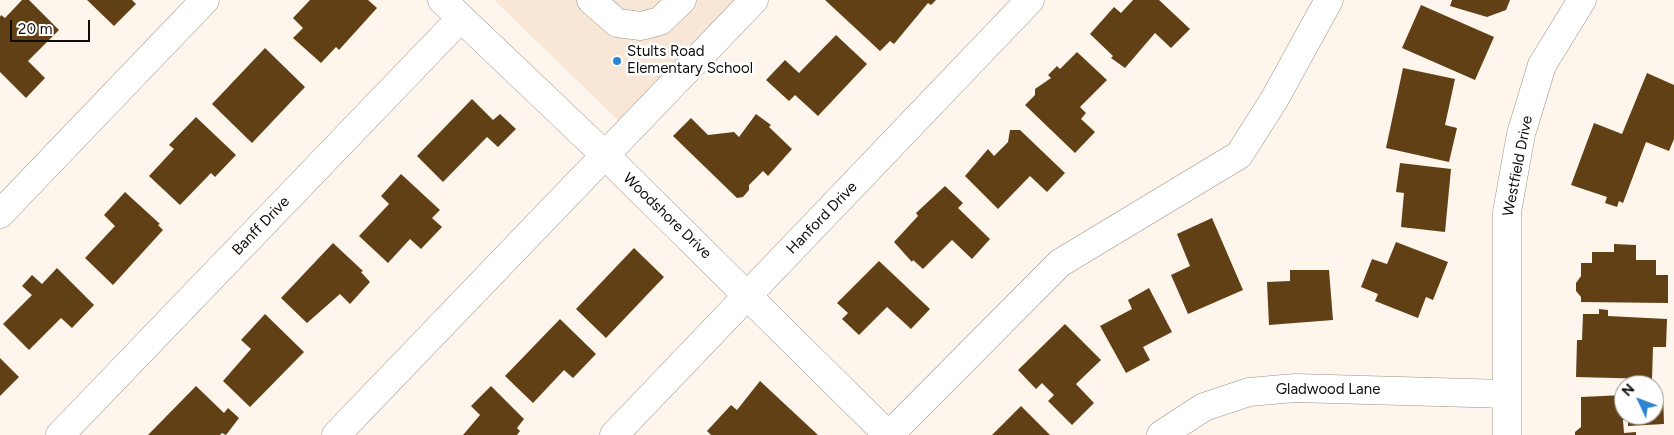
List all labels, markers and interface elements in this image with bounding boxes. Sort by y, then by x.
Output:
scale bar [12,10,92,42]
text: 20 m [18,20,52,38]
place label: Stults Road Elementary School [627,43,753,78]
marker: Stults Road Elementary School [611,55,623,67]
street label: Westfield Drive [1499,114,1537,218]
street label: Woodshore Drive [619,169,715,263]
street label: Hanford Drive [783,178,861,258]
street label: Banff Drive [229,193,293,259]
north arrow [1614,375,1664,425]
text: N [1618,380,1638,400]
street label: Gladwood Lane [1276,381,1380,399]

